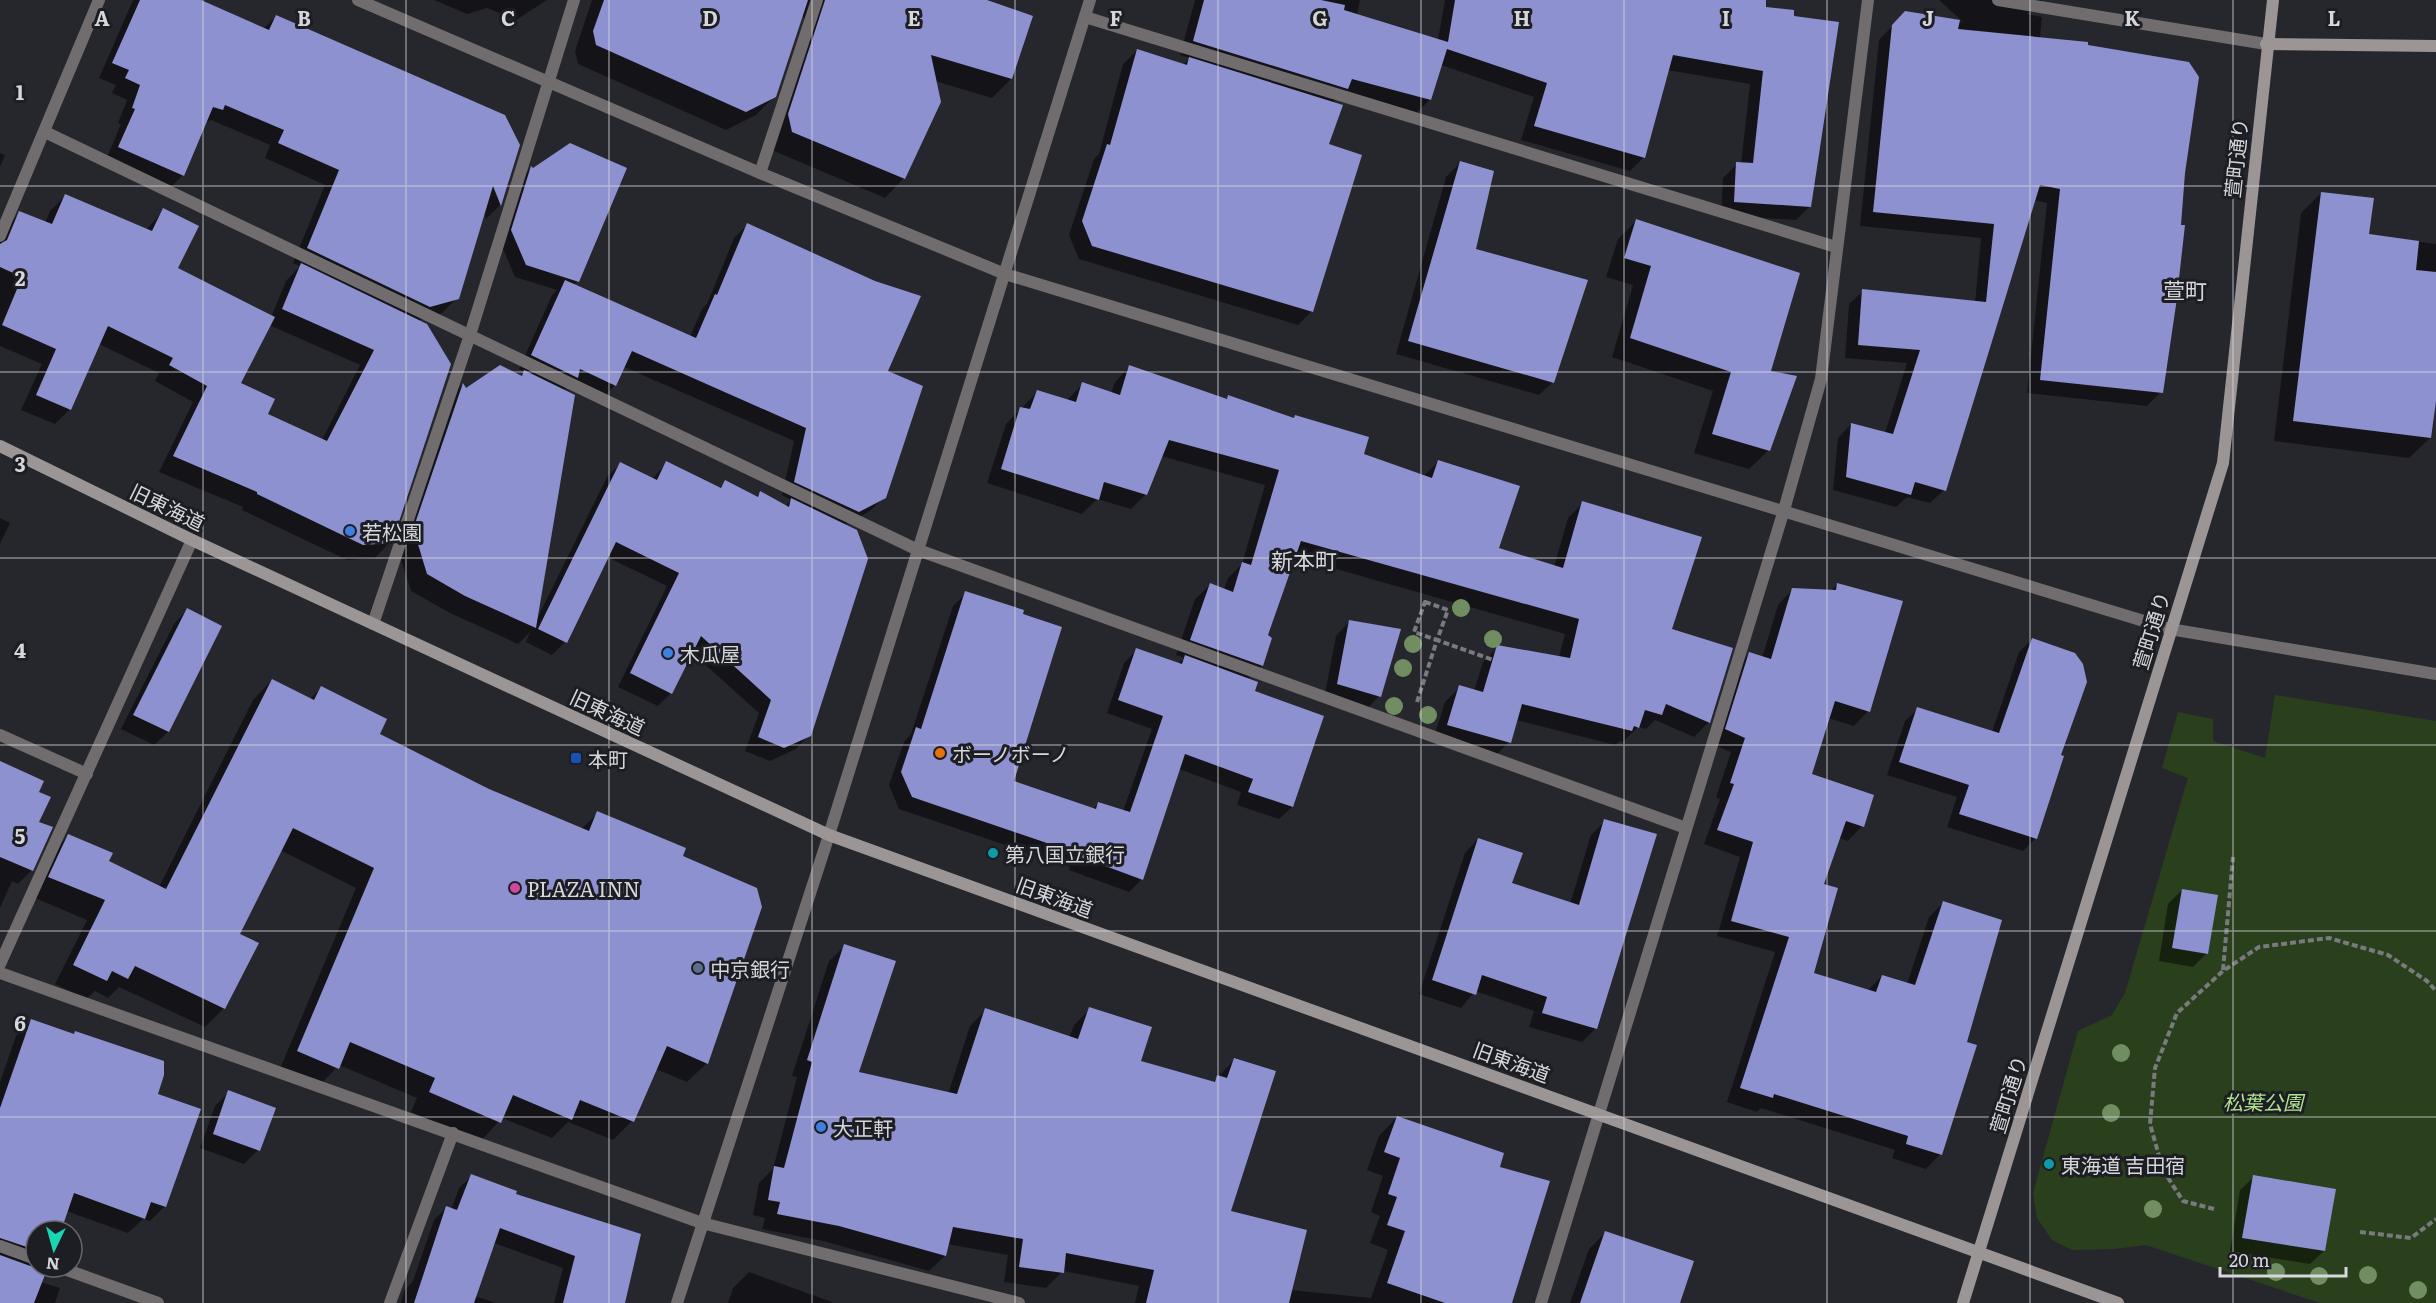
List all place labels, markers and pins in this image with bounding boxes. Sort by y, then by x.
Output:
place label: 若松園 [362,516,422,546]
marker: 若松園 [343,524,357,538]
place label: 木瓜屋 [680,638,740,668]
marker: 木瓜屋 [661,646,675,660]
place label: ボーノボーノ [952,738,1070,768]
place label: 本町 [588,743,628,773]
marker: ボーノボーノ [933,746,947,760]
marker: 本町 [569,751,583,765]
place label: 第八国立銀行 [1005,838,1125,868]
marker: 第八国立銀行 [986,846,1000,860]
place label: PLAZA INN [527,873,640,903]
marker: PLAZA INN [508,881,522,895]
place label: 中京銀行 [710,953,790,983]
marker: 中京銀行 [691,961,705,975]
place label: 大正軒 [833,1112,893,1142]
marker: 大正軒 [814,1120,828,1134]
place label: 東海道 吉田宿 [2061,1149,2185,1179]
marker: 東海道 吉田宿 [2042,1157,2056,1171]

